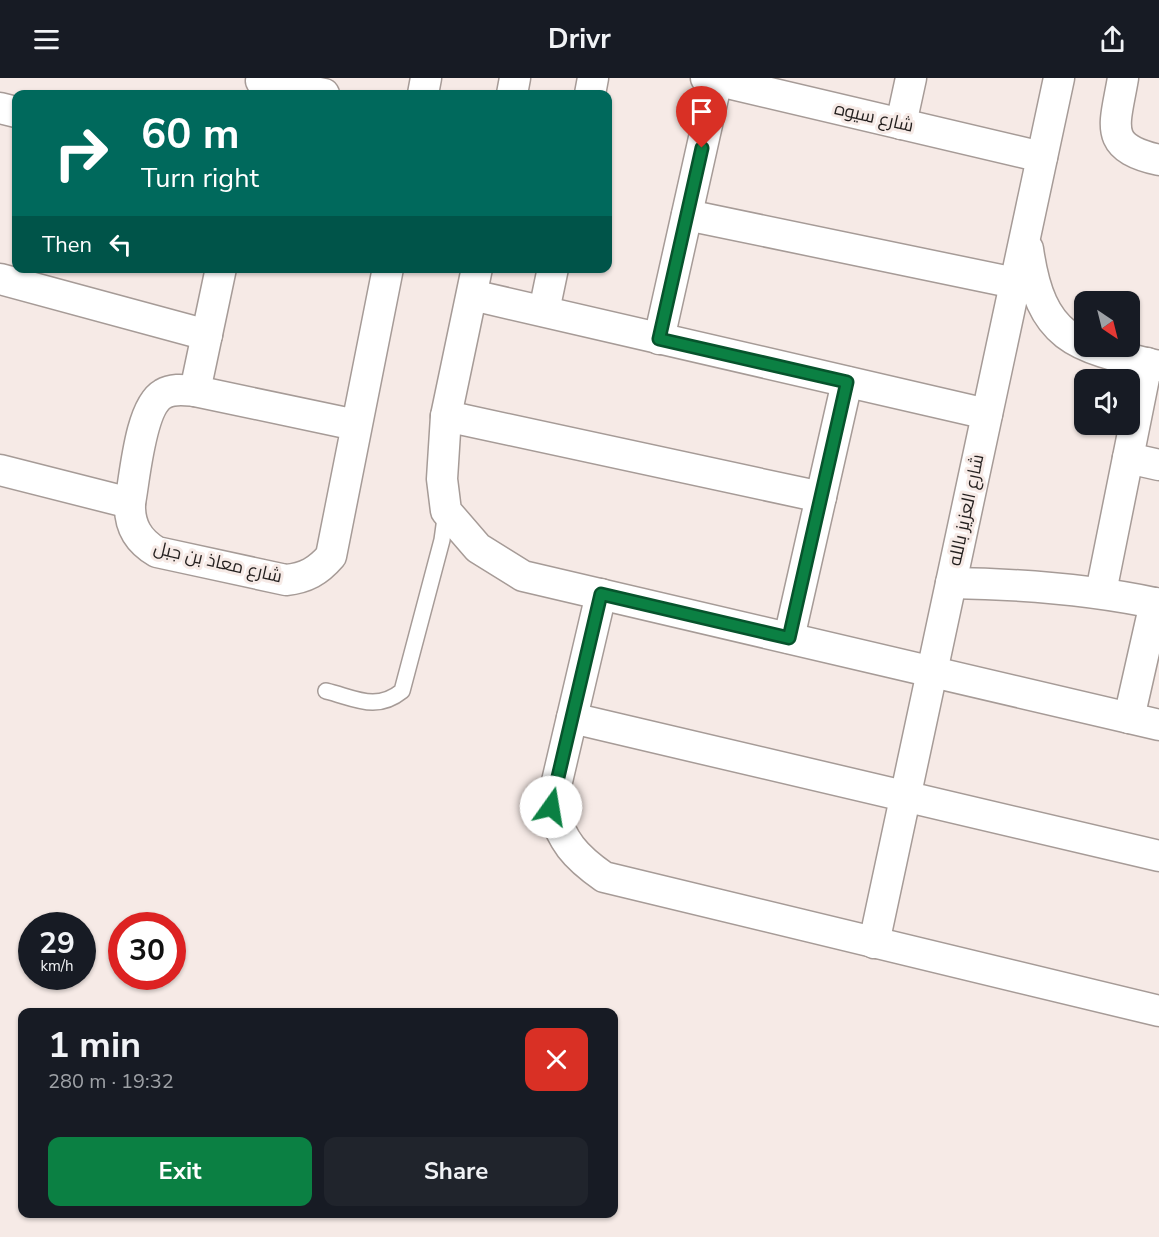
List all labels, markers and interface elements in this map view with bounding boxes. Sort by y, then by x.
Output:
text: Drivr [548,21,611,58]
icon: menu [30,23,63,56]
icon: share [1096,23,1129,56]
pin [676,86,727,148]
icon: arrive [685,95,718,128]
street label: شارع سيوه [832,96,916,138]
text: 60 m [141,106,240,163]
icon: right [42,114,120,192]
text: Turn right [141,160,259,197]
icon: left [104,228,137,261]
text: Then [42,230,92,260]
north arrow [1074,291,1140,357]
map controls [1074,291,1140,435]
button: sound [1074,369,1140,435]
street label: شارع العزيز بالله [942,452,990,568]
street label: شارع معاذ بن جبل [151,536,285,588]
position arrow [519,775,583,839]
speed limit sign: 30 [108,912,186,990]
text: 29 [39,923,75,964]
text: km/h [40,956,74,976]
text: 1 min [48,1021,141,1070]
button: close [525,1028,588,1091]
text: 280 m · 19:32 [48,1068,174,1095]
button: Exit [48,1137,312,1206]
button: Share [324,1137,588,1206]

